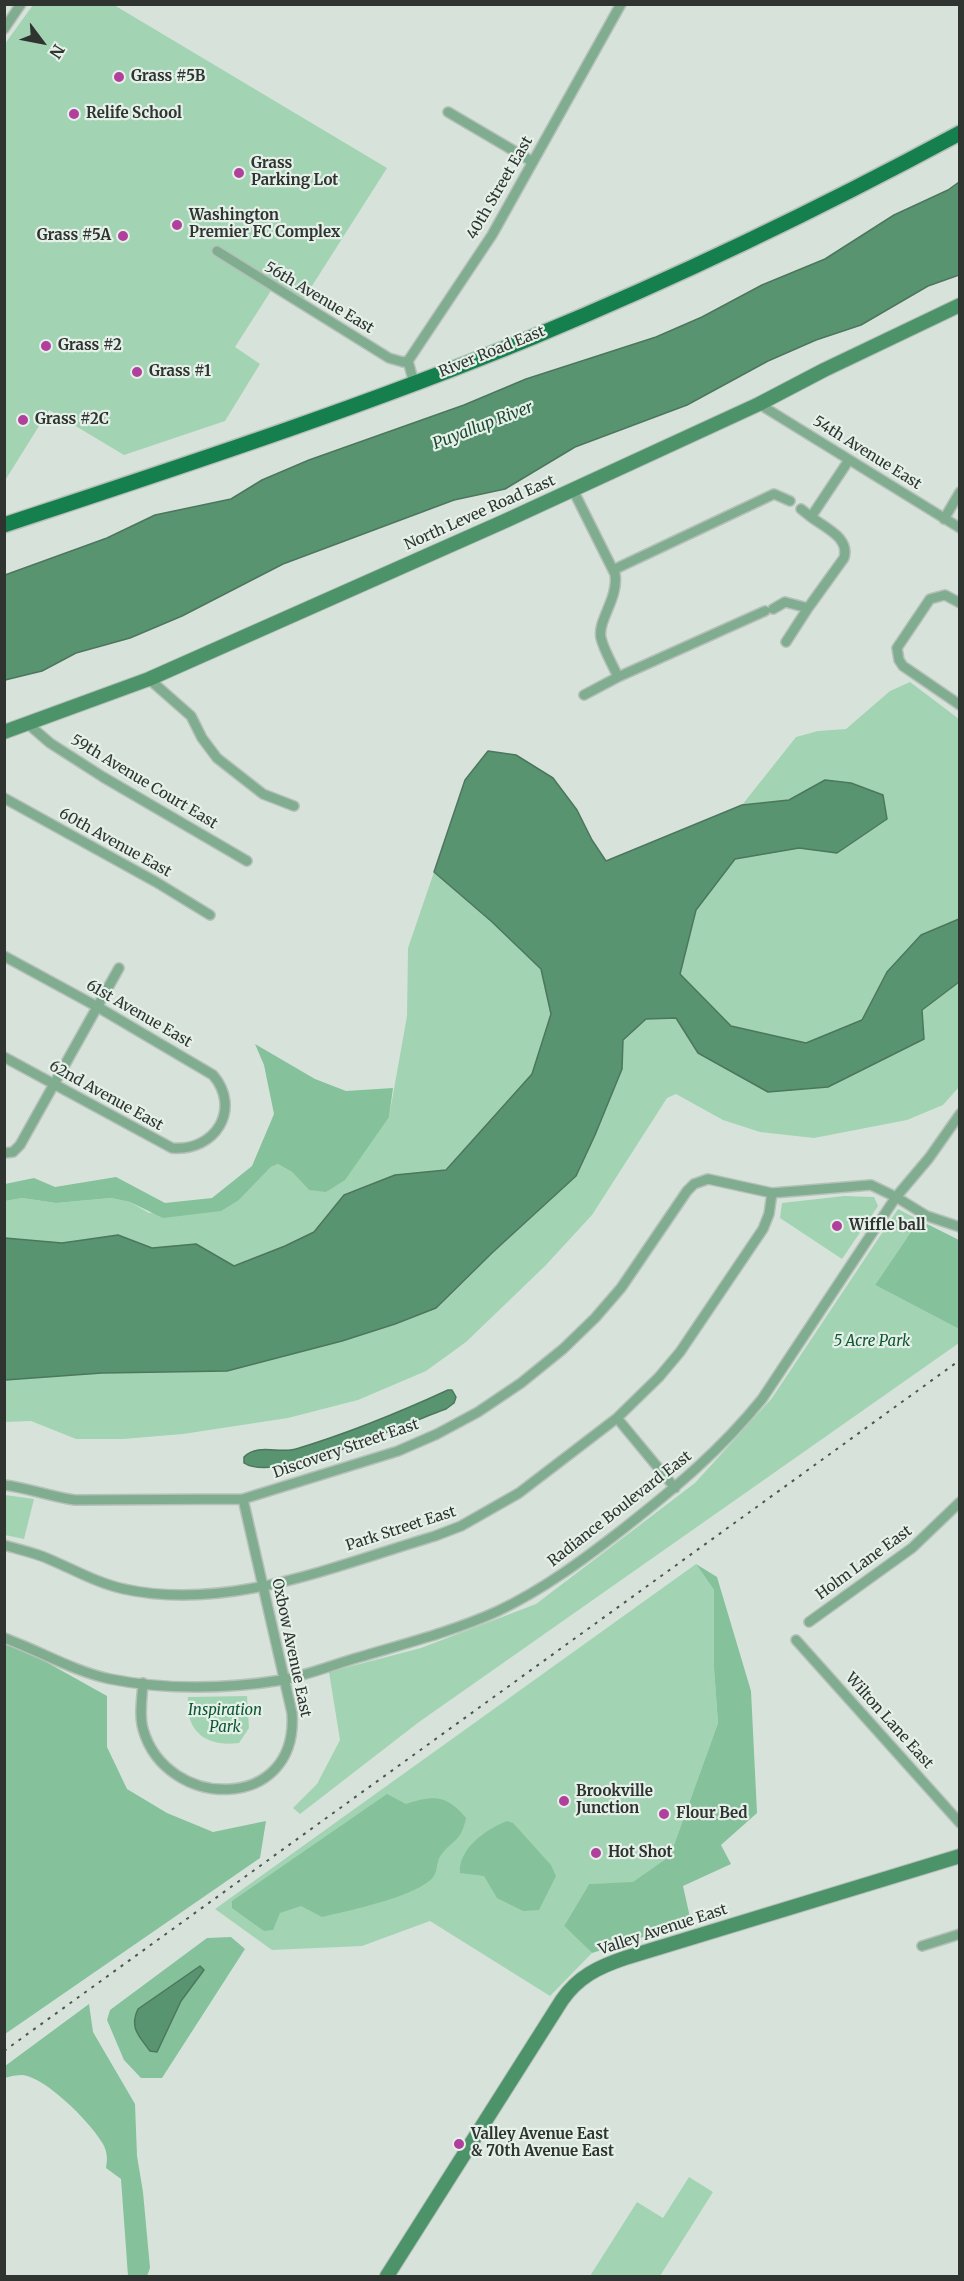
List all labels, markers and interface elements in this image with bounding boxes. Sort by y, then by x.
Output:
north arrow [12,12,72,72]
text: N [45,41,69,62]
place label: Grass #5B [131,68,205,86]
marker: Grass #5B [112,70,126,84]
place label: Relife School [86,105,182,123]
marker: Relife School [67,107,81,121]
street label: 40th Street East [463,133,537,243]
place label: Grass Parking Lot [251,155,338,190]
marker: Grass Parking Lot [232,166,246,180]
place label: Washington Premier FC Complex [189,207,340,242]
marker: Washington Premier FC Complex [170,218,184,232]
place label: Grass #5A [37,227,111,245]
marker: Grass #5A [116,229,130,243]
street label: 56th Avenue East [261,258,377,338]
street label: River Road East [436,323,548,381]
place label: Grass #2 [58,337,122,355]
marker: Grass #2 [39,339,53,353]
place label: Grass #1 [149,363,211,381]
marker: Grass #1 [130,365,144,379]
water label: Puyallup River [430,398,536,454]
place label: Grass #2C [35,411,109,429]
street label: 54th Avenue East [810,412,924,494]
marker: Grass #2C [16,413,30,427]
street label: North Levee Road East [402,472,558,554]
street label: 59th Avenue Court East [67,731,221,833]
street label: 60th Avenue East [56,805,174,881]
street label: 61st Avenue East [83,976,195,1052]
street label: 62nd Avenue East [46,1057,166,1135]
place label: Wiffle ball [849,1217,926,1235]
marker: Wiffle ball [830,1219,844,1233]
park label: 5 Acre Park [834,1333,910,1351]
street label: Discovery Street East [271,1416,421,1482]
street label: Radiance Boulevard East [545,1447,695,1571]
street label: Park Street East [344,1503,458,1555]
street label: Holm Lane East [813,1522,915,1604]
street label: Oxbow Avenue East [267,1577,315,1719]
street label: Wilton Lane East [841,1669,937,1773]
park label: Inspiration Park [188,1702,262,1737]
place label: Brookville Junction [576,1783,653,1818]
marker: Brookville Junction [557,1794,571,1808]
place label: Flour Bed [676,1805,748,1823]
marker: Flour Bed [657,1807,671,1821]
place label: Hot Shot [608,1844,673,1862]
marker: Hot Shot [589,1846,603,1860]
street label: Valley Avenue East [596,1901,730,1959]
place label: Valley Avenue East & 70th Avenue East [471,2126,614,2161]
marker: Valley Avenue East & 70th Avenue East [452,2137,466,2151]

